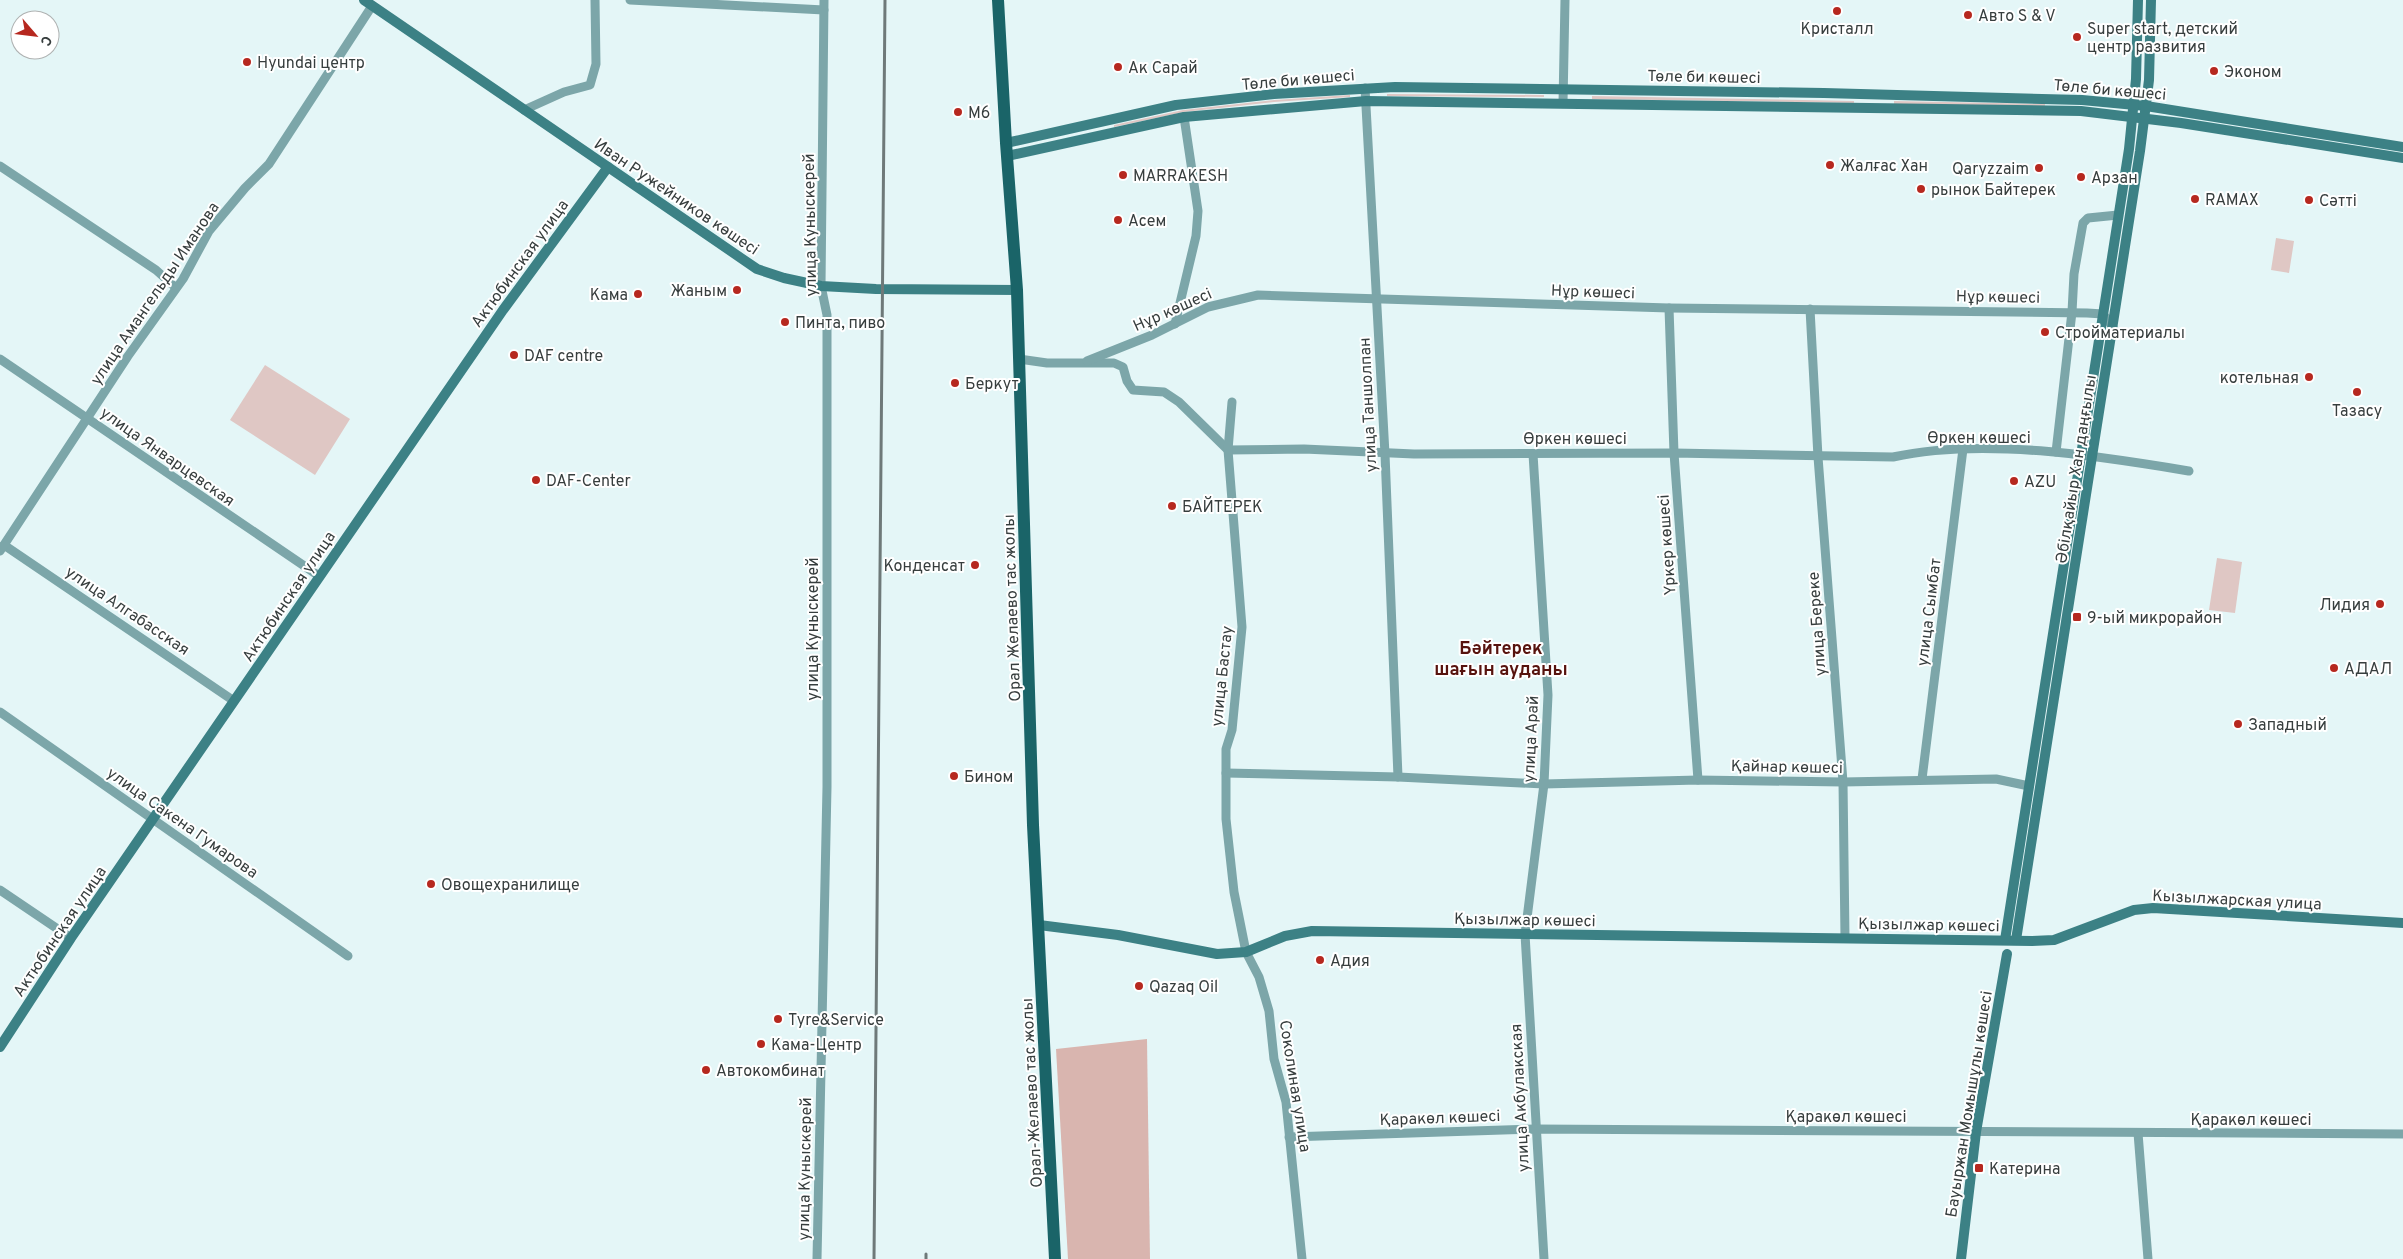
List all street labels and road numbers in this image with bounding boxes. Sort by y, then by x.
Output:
street label: Төле би көшесі [1241,66,1355,96]
street label: Төле би көшесі [1647,67,1761,89]
street label: Төле би көшесі [2053,76,2167,106]
street label: Иван Ружейников көшесі [590,135,762,260]
street label: улица Куныскерей [800,153,822,297]
street label: Актюбинская улица [467,196,574,332]
street label: улица Амангельды Иманова [87,199,224,389]
street label: Нұр көшесі [1551,282,1635,304]
street label: Нұр көшесі [1130,285,1215,337]
street label: Нұр көшесі [1956,287,2040,309]
street label: улица Таншолпан [1355,337,1383,473]
street label: Әбілқайыр Хан даңғылы [2052,373,2102,565]
street label: улица Январцевская [96,404,238,512]
street label: Өркен көшесі [1927,429,2031,449]
street label: Өркен көшесі [1523,430,1627,450]
street label: Үркер көшесі [1654,494,1682,596]
street label: Орал Желаево тас жолы [1000,514,1026,702]
street label: Актюбинская улица [239,528,341,666]
street label: улица Куныскерей [804,557,824,701]
street label: улица Сымбат [1913,557,1947,667]
street label: улица Алгабасская [61,563,193,661]
street label: улица Береке [1804,571,1832,677]
street label: улица Бастау [1208,625,1238,728]
street label: улица Арай [1520,695,1544,783]
street label: Қайнар көшесі [1731,757,1843,779]
street label: улица Сакена Гумарова [102,764,261,884]
street label: Актюбинская улица [10,863,112,1001]
street label: Кызылжарская улица [2152,887,2322,915]
street label: Қызылжар көшесі [1454,910,1596,932]
street label: Қызылжар көшесі [1858,915,2000,937]
street label: Бауыржан Момышұлы көшесі [1942,990,1998,1219]
street label: Орал-Желаево тас жолы [1018,998,1048,1188]
street label: Соколиная улица [1274,1019,1314,1154]
street label: улица Акбулакская [1507,1023,1535,1172]
street label: улица Куныскерей [795,1097,817,1241]
street label: Қаракөл көшесі [1379,1107,1501,1131]
street label: Қаракөл көшесі [1786,1108,1906,1128]
street label: Қаракөл көшесі [2191,1111,2311,1131]

